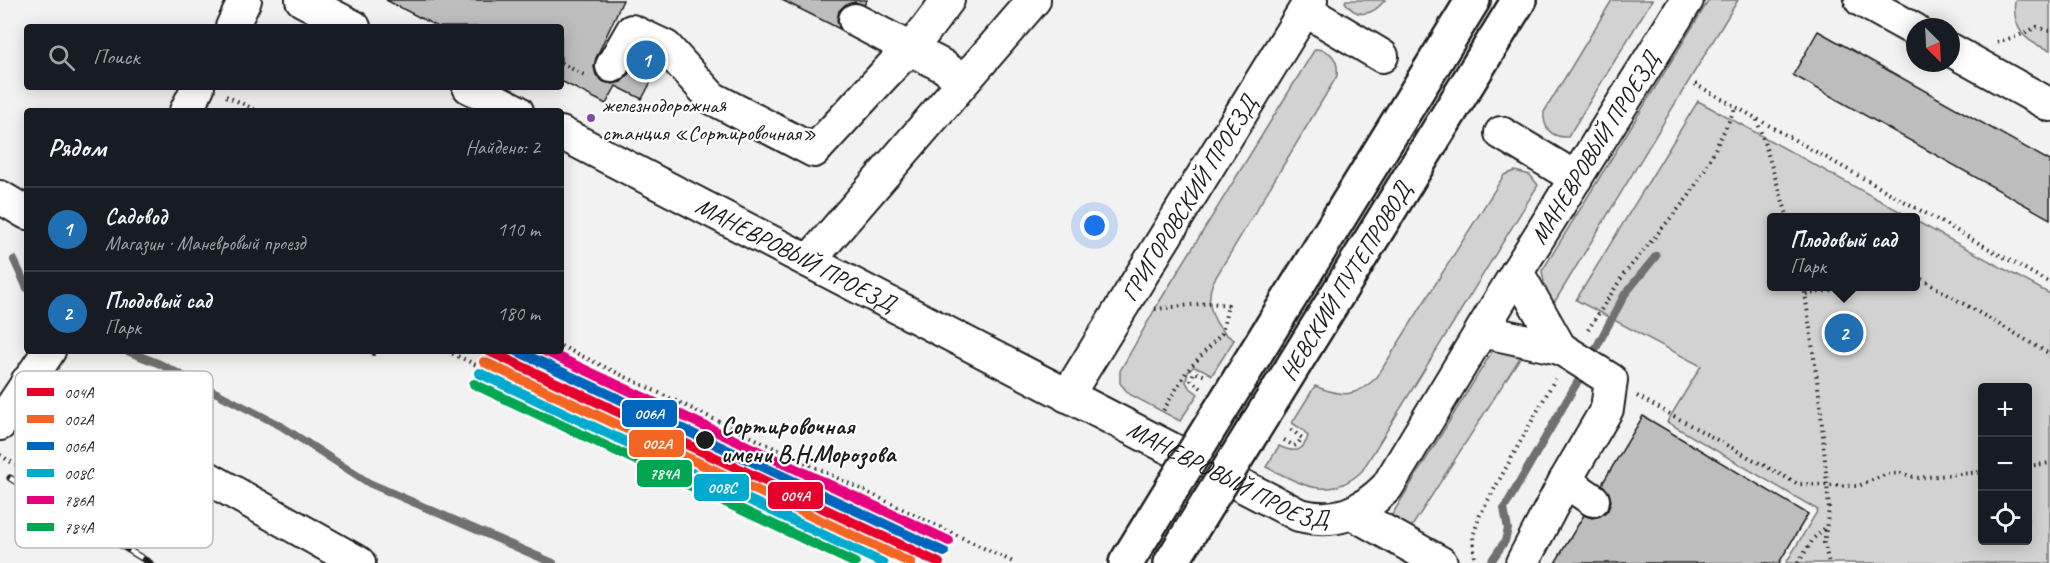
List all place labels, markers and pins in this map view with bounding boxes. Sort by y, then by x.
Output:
pin: 1 [626,38,666,82]
place label: железнодорожная станция «Сортировочная» [602,91,816,147]
marker: железнодорожная станция «Сортировочная» [585,112,597,124]
pin: 2 [1824,310,1864,356]
place label: Сортировочная имени В.Н.Морозова [721,411,897,470]
marker: Сортировочная имени В.Н.Морозова [694,429,716,451]

